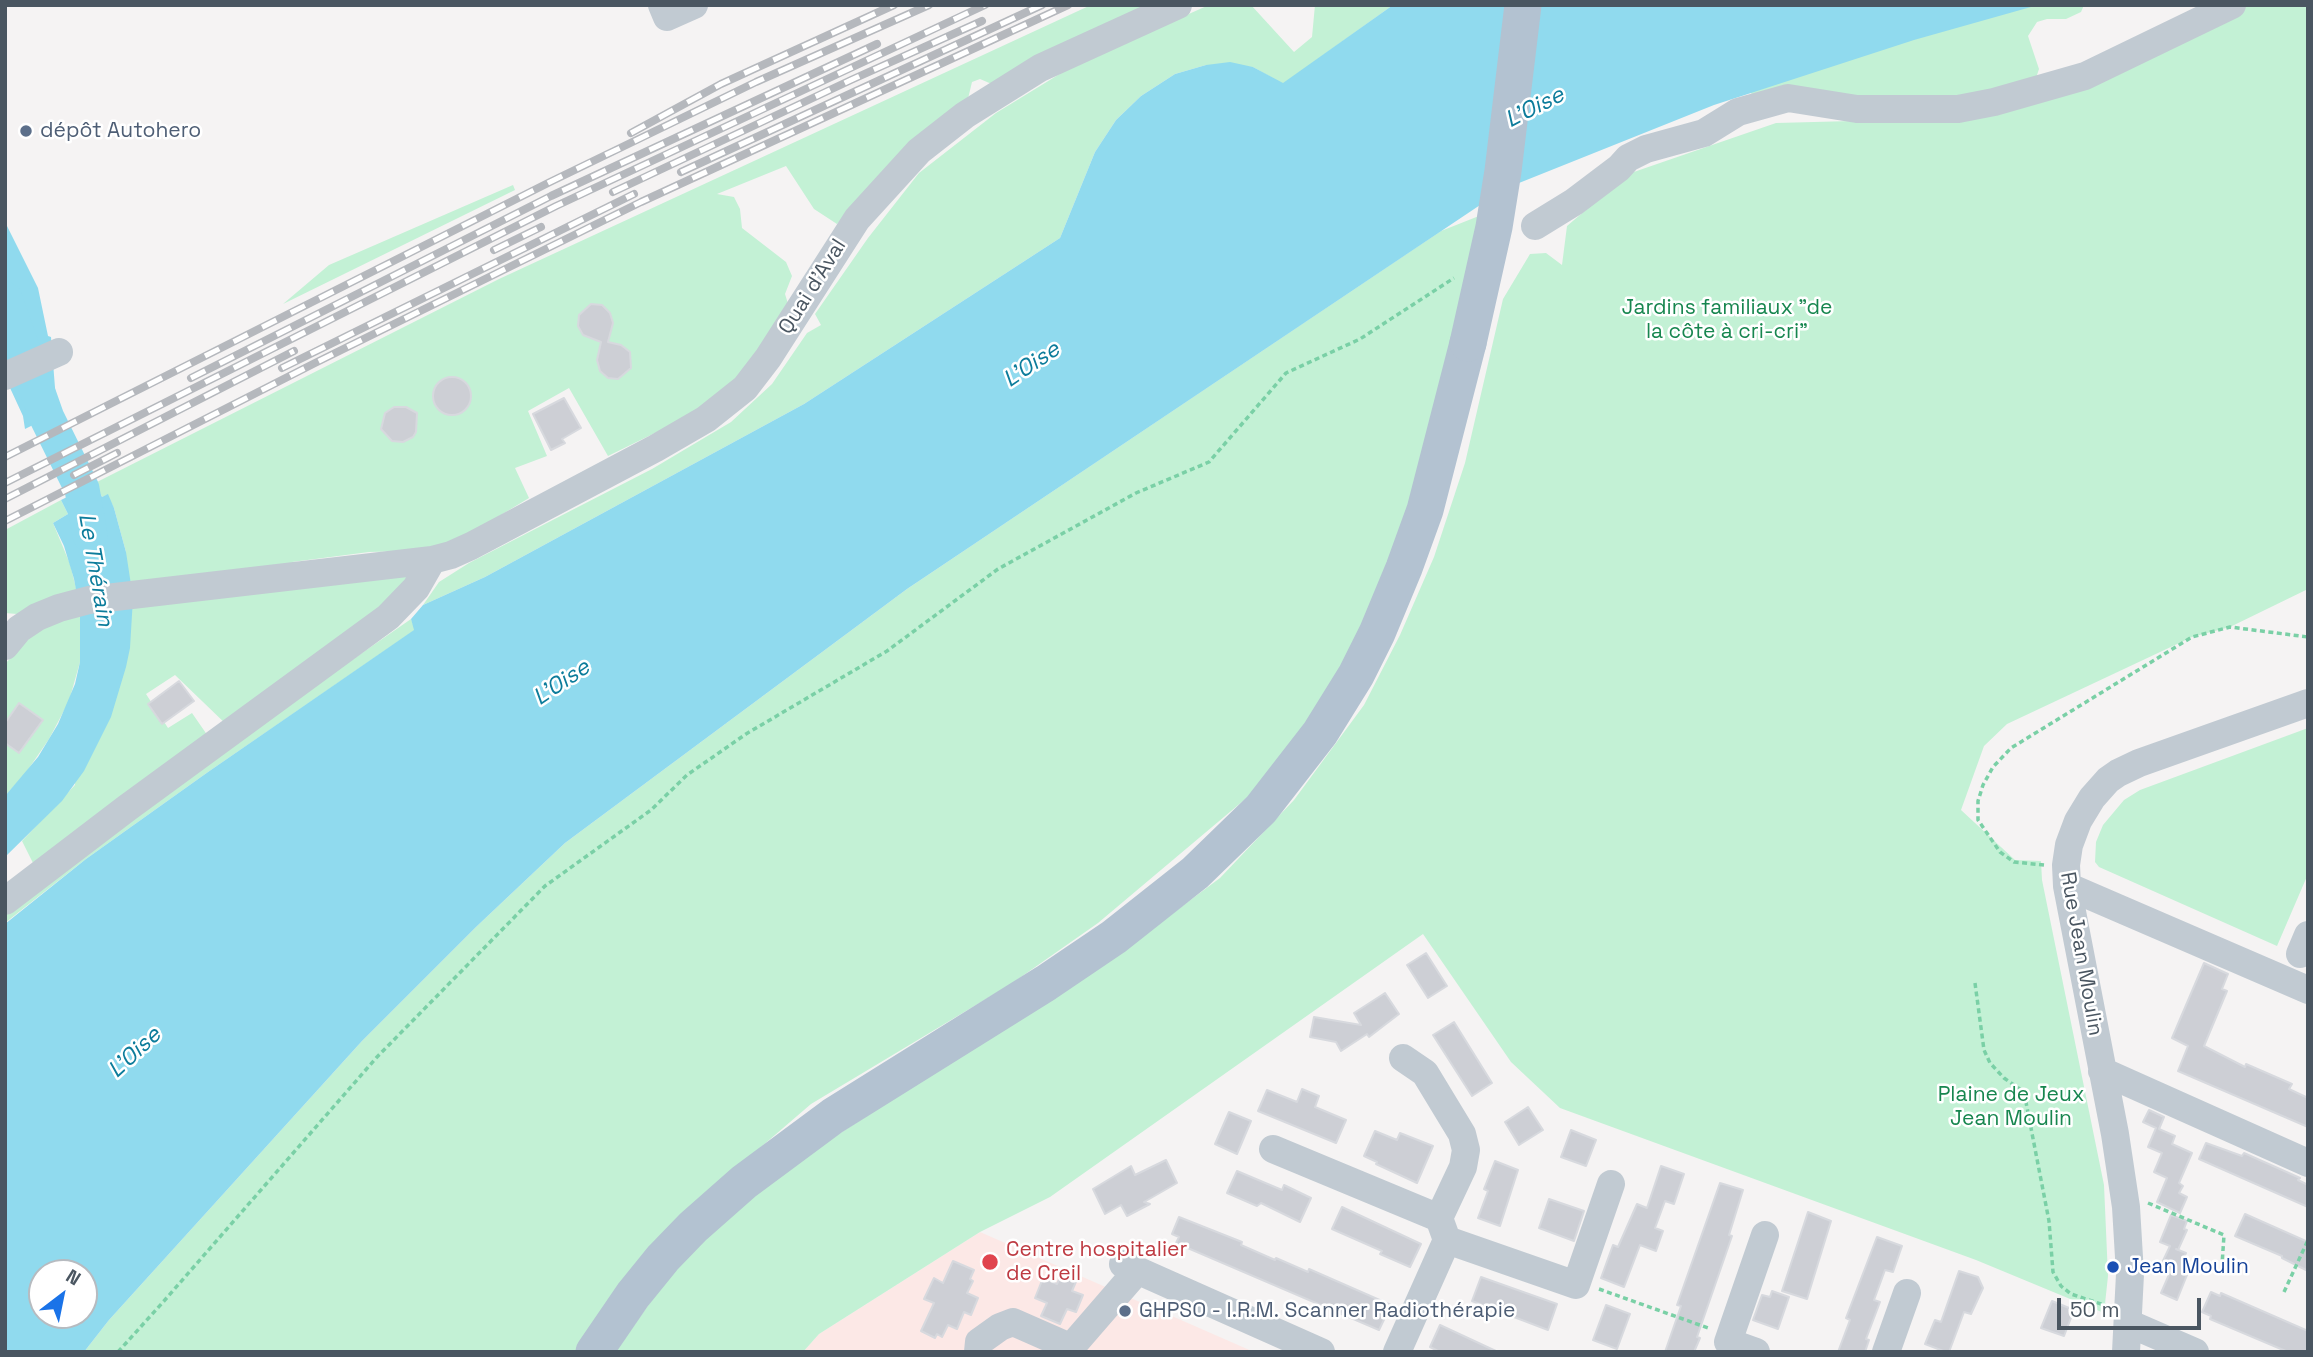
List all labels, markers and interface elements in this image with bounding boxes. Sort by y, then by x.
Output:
water label: L'Oise [1501,82,1569,134]
place label: dépôt Autohero [40,118,201,144]
marker: dépôt Autohero [18,123,34,139]
street label: Quai d'Aval [774,235,852,339]
park label: Jardins familiaux "de la côte à cri-cri" [1622,295,1832,345]
water label: L'Oise [998,336,1066,394]
water label: Le Thérain [71,511,119,629]
water label: L'Oise [528,654,596,712]
street label: Rue Jean Moulin [2054,870,2108,1038]
water label: L'Oise [103,1022,167,1084]
park label: Plaine de Jeux Jean Moulin [1938,1082,2084,1132]
place label: Centre hospitalier de Creil [1006,1237,1187,1287]
marker: Centre hospitalier de Creil [980,1252,1000,1272]
place label: Jean Moulin [2127,1254,2249,1280]
north arrow [28,1259,98,1329]
marker: Jean Moulin [2105,1259,2121,1275]
text: N [61,1263,85,1291]
scale bar [2061,1284,2204,1328]
text: 50 m [2070,1296,2120,1323]
place label: GHPSO - I.R.M. Scanner Radiothérapie [1139,1298,1515,1324]
marker: GHPSO - I.R.M. Scanner Radiothérapie [1117,1303,1133,1319]

